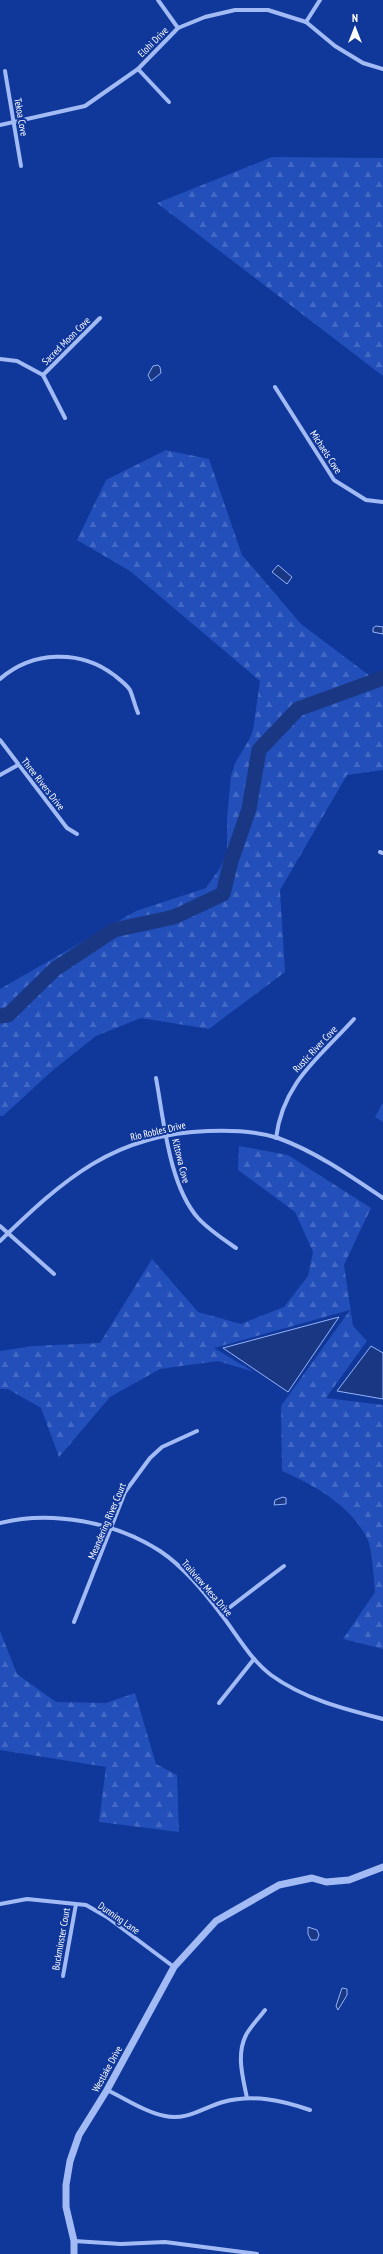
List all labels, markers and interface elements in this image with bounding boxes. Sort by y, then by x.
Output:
north arrow [335,8,375,48]
text: N [352,11,358,25]
street label: Elohi Drive [135,24,171,60]
street label: Tekoa Cove [11,97,31,137]
street label: Sacred Moon Cove [39,314,93,368]
street label: Michaels Cove [307,428,345,476]
street label: Three Rivers Drive [18,755,68,813]
street label: Rustic River Cove [290,1023,340,1075]
street label: Rio Robles Drive [129,1118,187,1144]
street label: Kittowa Cove [169,1137,193,1185]
street label: Meandering River Court [85,1481,129,1561]
street label: Trailview Mesa Drive [179,1557,235,1619]
street label: Dunning Lane [96,1899,142,1937]
street label: Buckminster Court [49,1906,73,1971]
street label: Westlake Drive [89,2043,125,2095]

